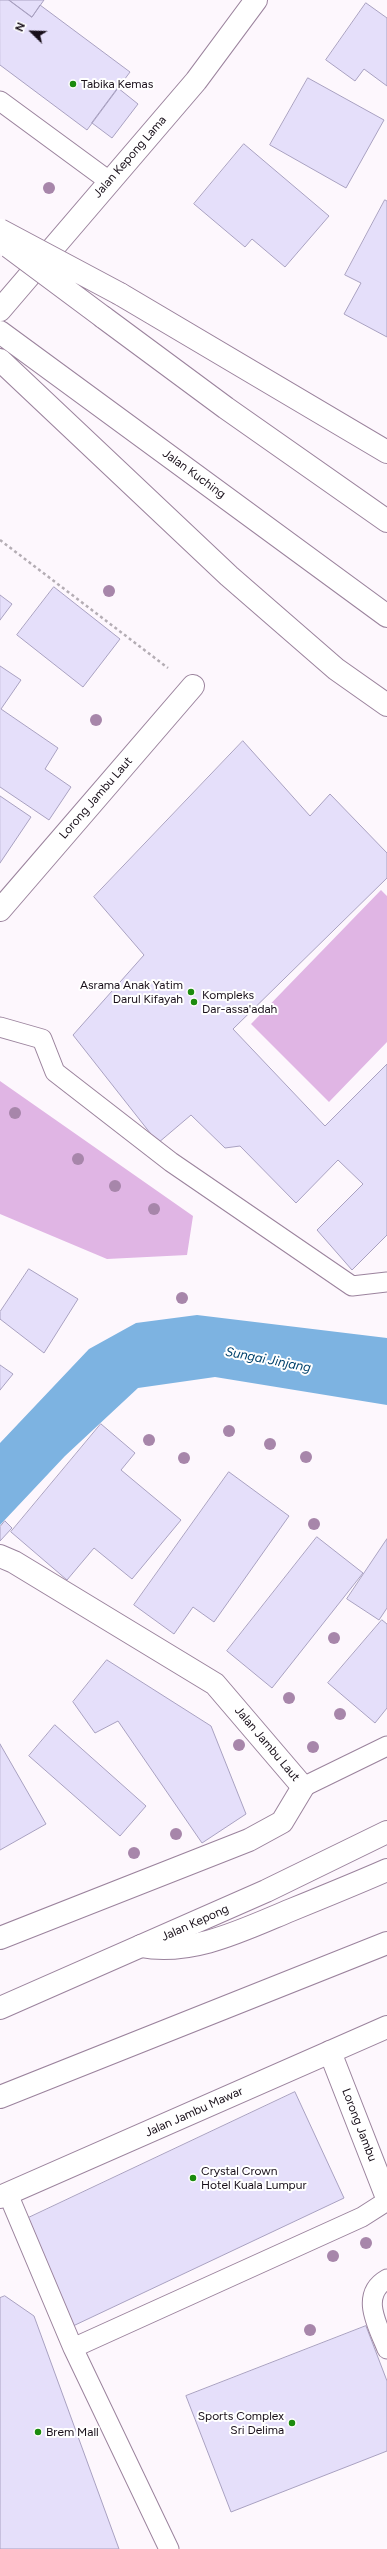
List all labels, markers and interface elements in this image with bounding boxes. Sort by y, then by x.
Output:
north arrow [12,12,52,52]
text: N [13,21,28,34]
place label: Tabika Kemas [81,77,153,91]
marker: Tabika Kemas [68,79,78,89]
street label: Jalan Kepong Lama [90,113,170,201]
street label: Jalan Kuching [160,446,228,502]
street label: Lorong Jambu Laut [57,754,135,842]
place label: Asrama Anak Yatim Darul Kifayah [80,978,183,1006]
marker: Asrama Anak Yatim Darul Kifayah [186,987,196,997]
place label: Kompleks Dar-assa'adah [202,988,277,1016]
marker: Kompleks Dar-assa'adah [189,997,199,1007]
water label: Sungai Jinjang [224,1344,312,1376]
street label: Jalan Jambu Laut [231,1704,303,1784]
street label: Jalan Kepong [159,1902,231,1944]
street label: Jalan Jambu Mawar [143,2084,245,2140]
street label: Lorong Jambu [338,2086,380,2164]
place label: Crystal Crown Hotel Kuala Lumpur [201,2164,306,2192]
marker: Crystal Crown Hotel Kuala Lumpur [188,2173,198,2183]
place label: Sports Complex Sri Delima [198,2409,284,2437]
marker: Sports Complex Sri Delima [287,2418,297,2428]
place label: Brem Mall [46,2425,99,2439]
marker: Brem Mall [33,2427,43,2437]

